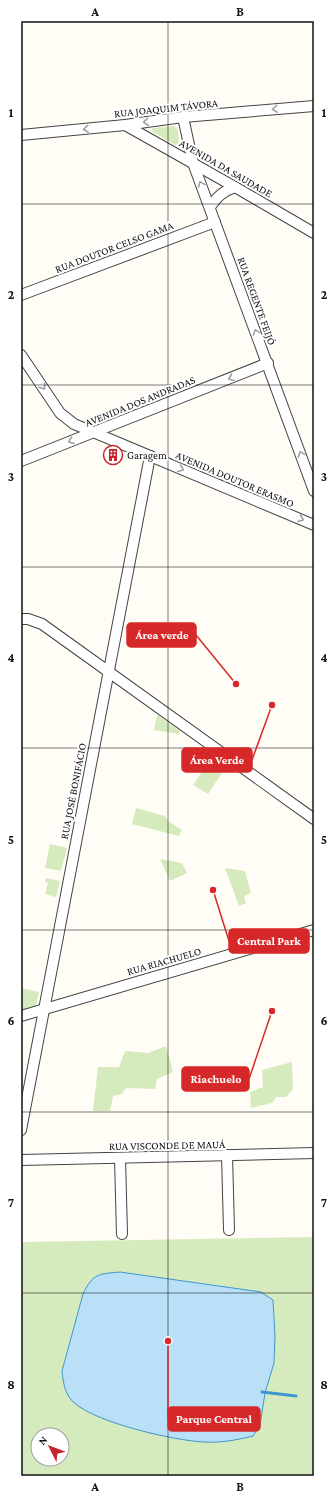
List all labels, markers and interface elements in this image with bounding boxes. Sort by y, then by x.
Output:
text: A [90,4,99,19]
text: B [236,4,244,19]
street label: RUA JOAQUIM TÁVORA [114,97,219,120]
text: 1 [9,105,14,120]
one-way arrow [272,105,278,114]
text: 1 [322,105,327,120]
one-way arrow [143,117,149,126]
one-way arrow [83,124,89,133]
street label: AVENIDA DA SAUDADE [177,136,275,200]
one-way arrow [198,180,206,187]
street label: RUA DOUTOR CELSO GAMA [53,219,175,275]
street label: RUA REGENTE FEIJÓ [235,255,279,347]
text: 2 [8,287,15,302]
text: 2 [321,287,328,302]
one-way arrow [252,329,261,336]
street label: AVENIDA DOS ANDRADAS [83,373,197,429]
one-way arrow [228,373,236,381]
one-way arrow [38,383,46,390]
one-way arrow [68,437,75,445]
building icon: Garagem [102,444,124,466]
place label: Garagem [127,449,167,462]
street label: AVENIDA DOUTOR ERASMO [174,449,296,509]
one-way arrow [297,451,306,458]
one-way arrow [177,464,185,472]
text: 3 [8,469,14,484]
text: 3 [321,469,327,484]
one-way arrow [297,515,304,523]
callout: Área verde [127,623,196,647]
text: Área verde [134,628,189,642]
text: 4 [7,650,15,665]
text: 4 [320,650,328,665]
street label: RUA JOSÉ BONIFÁCIO [58,742,89,840]
callout: Área Verde [182,748,252,772]
text: Área Verde [189,753,244,767]
text: 5 [8,832,14,847]
text: 5 [321,832,327,847]
callout: Central Park [229,929,309,953]
text: Central Park [237,934,301,948]
street label: RUA RIACHUELO [126,945,202,977]
text: 6 [7,1013,15,1028]
text: 6 [320,1013,328,1028]
callout: Riachuelo [182,1067,249,1091]
text: Riachuelo [191,1072,241,1086]
street label: RUA VISCONDE DE MAUÁ [109,1138,226,1152]
text: 7 [8,1195,14,1210]
text: 7 [321,1195,327,1210]
text: 8 [7,1377,15,1392]
text: 8 [320,1377,328,1392]
callout: Parque Central [168,1407,260,1431]
text: Parque Central [176,1412,252,1426]
north arrow [30,1427,70,1467]
text: N [36,1433,50,1447]
text: A [90,1479,99,1494]
text: B [236,1479,244,1494]

